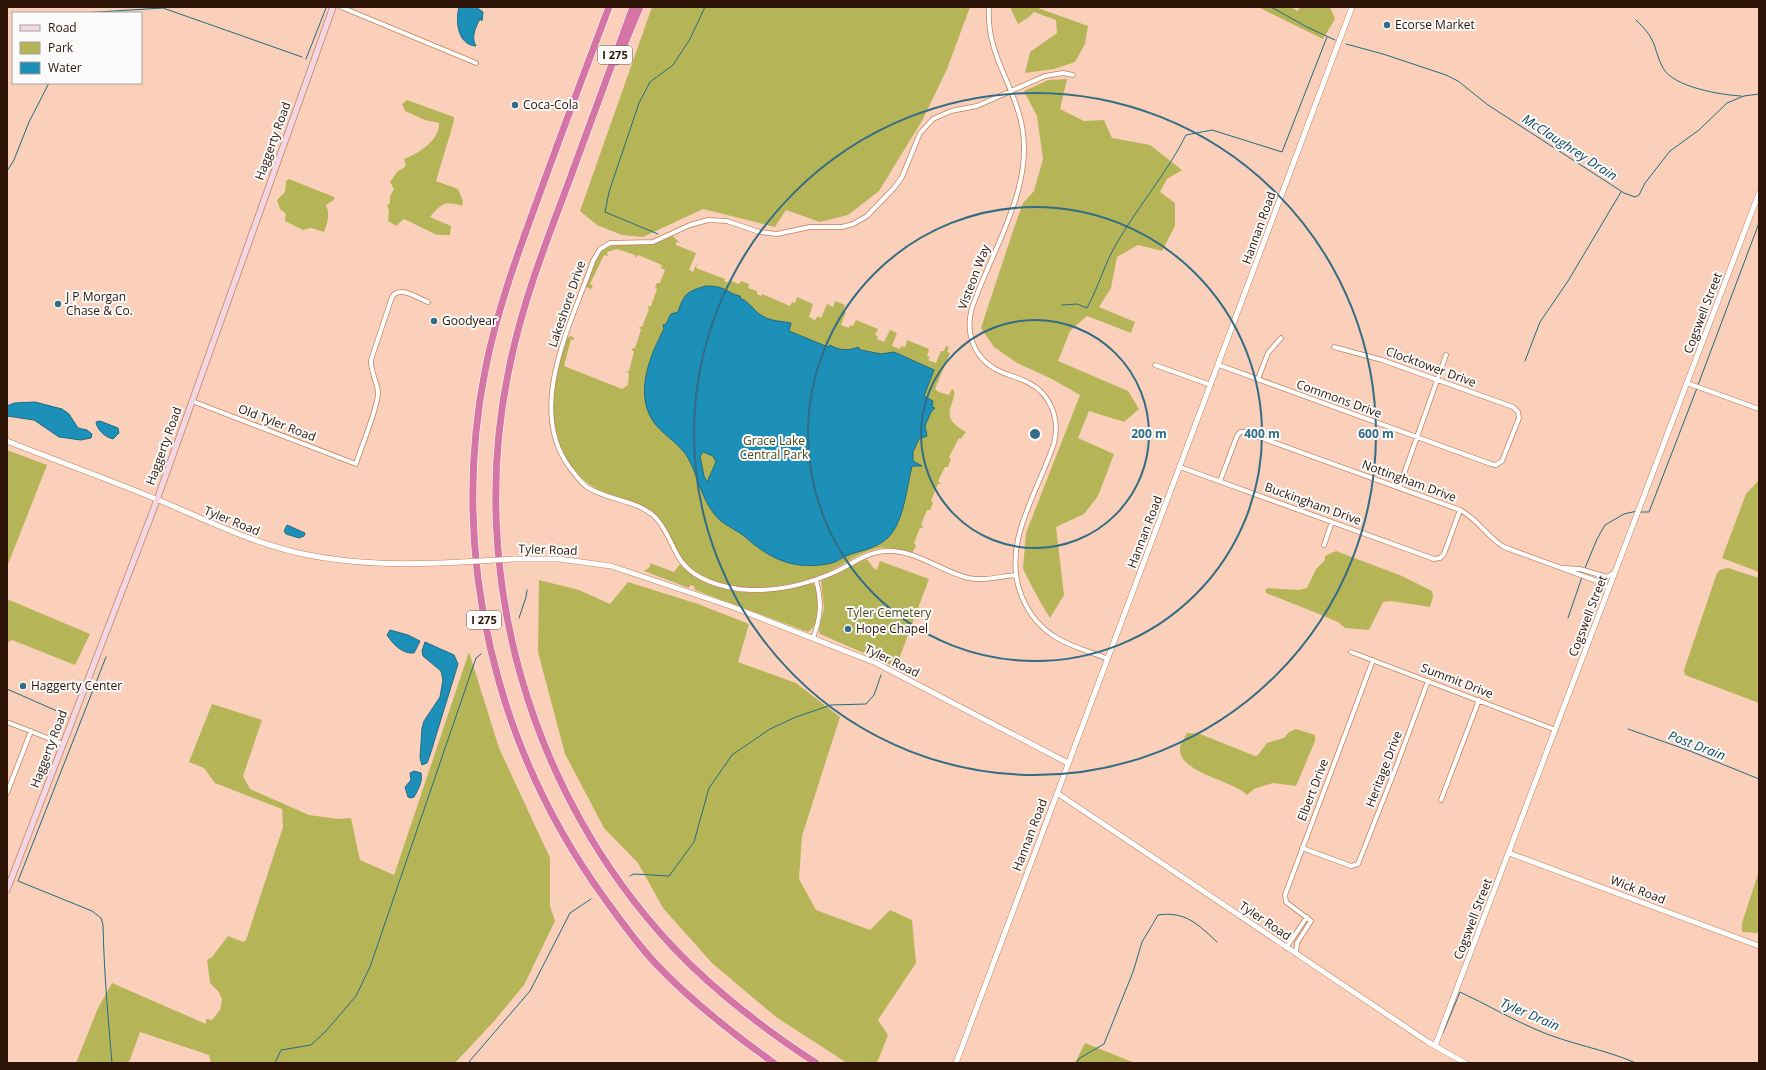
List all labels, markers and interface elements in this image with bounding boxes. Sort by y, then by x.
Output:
legend [12,12,142,84]
place label: Ecorse Market [1395,16,1475,33]
text: Road [48,19,77,36]
marker: Ecorse Market [1382,20,1392,30]
text: Park [48,39,74,56]
road number: I 275 [598,46,632,64]
text: Water [48,59,82,76]
place label: Coca-Cola [523,96,579,113]
street label: Haggerty Road [250,99,295,182]
marker: Coca-Cola [510,100,520,110]
water label: McClaughrey Drain [1519,110,1621,184]
street label: Hannan Road [1238,189,1280,266]
street label: Visteon Way [953,241,994,312]
street label: Lakeshore Drive [544,258,589,349]
street label: Cogswell Street [1679,270,1726,356]
place label: J P Morgan Chase & Co. [65,288,133,319]
marker: J P Morgan Chase & Co. [53,299,63,309]
place label: Goodyear [442,312,497,329]
marker: Goodyear [429,316,439,326]
street label: Clocktower Drive [1384,342,1479,391]
street label: Commons Drive [1294,375,1385,422]
street label: Old Tyler Road [236,400,318,445]
street label: Haggerty Road [141,404,186,487]
text: 200 m [1131,425,1167,442]
text: 400 m [1244,425,1280,442]
text: 600 m [1358,425,1394,442]
centre of rings [1028,427,1042,441]
park label: Grace Lake Central Park [740,432,809,463]
street label: Nottingham Drive [1360,456,1459,506]
street label: Buckingham Drive [1262,478,1364,529]
street label: Hannan Road [1123,493,1166,570]
street label: Tyler Road [202,502,263,539]
street label: Tyler Road [518,540,578,559]
street label: Cogswell Street [1564,573,1611,659]
park label: Tyler Cemetery [847,604,932,621]
road number: I 275 [467,611,501,629]
place label: Hope Chapel [856,620,928,637]
marker: Hope Chapel [843,624,853,634]
street label: Tyler Road [862,640,922,681]
street label: Summit Drive [1419,659,1496,702]
place label: Haggerty Center [31,677,122,694]
marker: Haggerty Center [18,681,28,691]
street label: Haggerty Road [26,707,71,790]
water label: Post Drain [1666,726,1728,764]
street label: Heritage Drive [1361,728,1406,809]
street label: Elbert Drive [1293,756,1332,823]
street label: Hannan Road [1008,796,1051,873]
street label: Wick Road [1608,871,1668,908]
street label: Cogswell Street [1449,876,1496,962]
street label: Tyler Road [1236,897,1295,944]
water label: Tyler Drain [1498,993,1562,1035]

